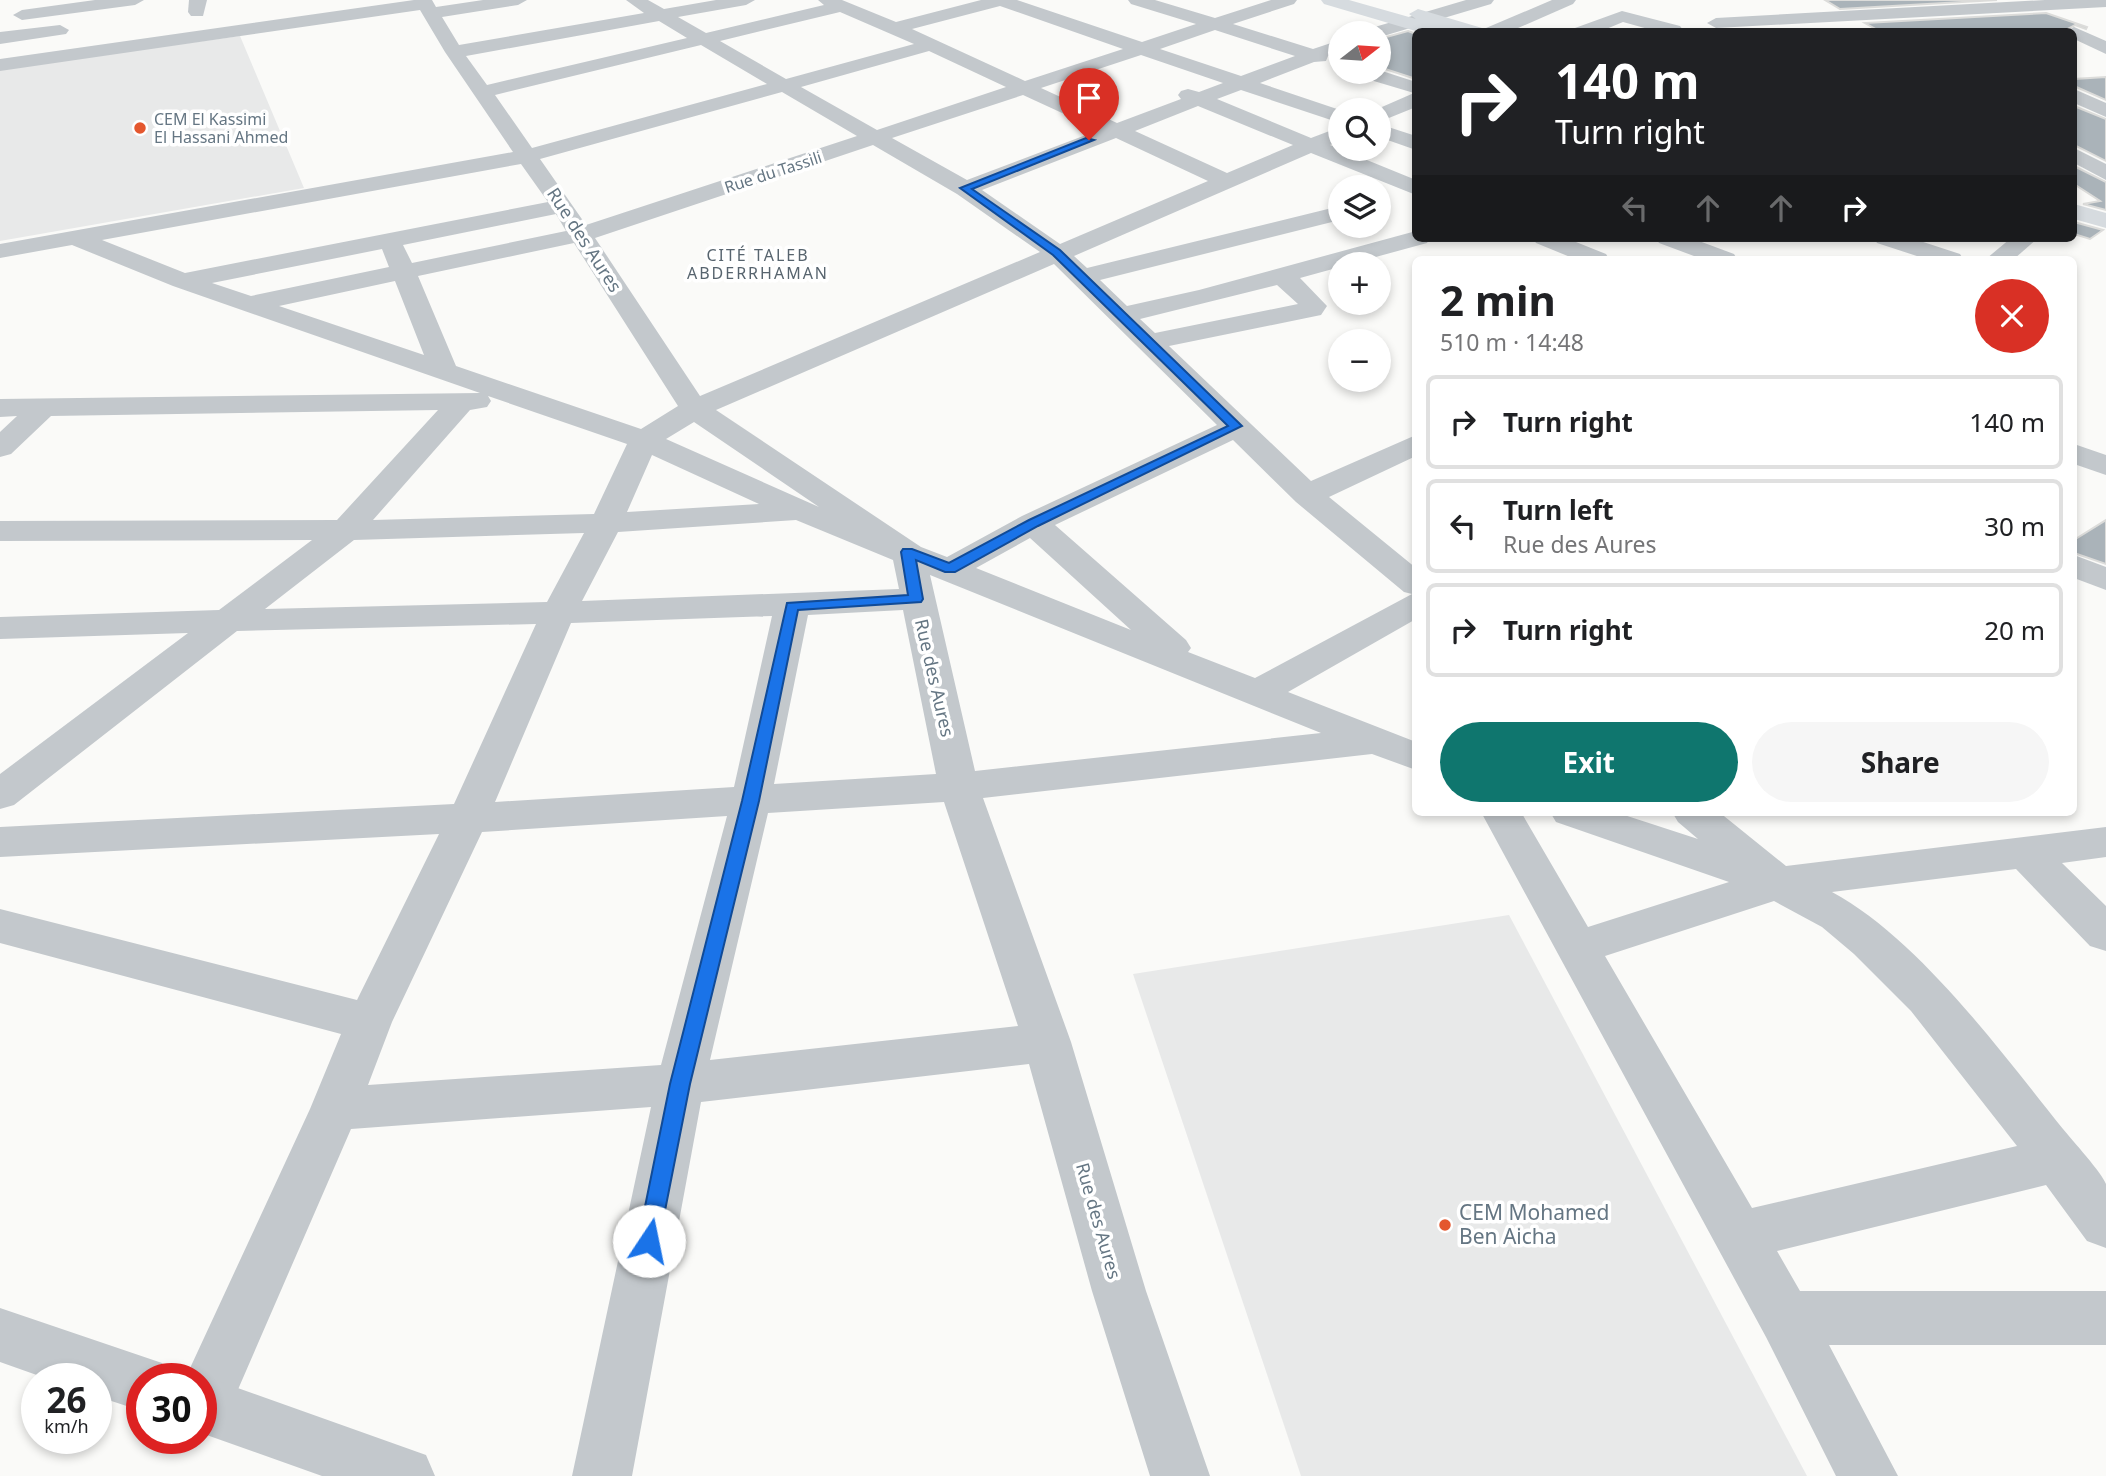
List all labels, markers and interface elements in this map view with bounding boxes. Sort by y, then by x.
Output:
north arrow [1328,21,1391,84]
map controls [1328,21,1391,392]
text: 140 m [1555,47,1700,113]
icon: right [1440,56,1531,147]
pin [1059,68,1119,140]
icon: arrive [1070,79,1108,117]
button: search [1328,98,1391,161]
place label: CEM El Kassimi El Hassani Ahmed [154,108,288,148]
text: Turn right [1555,110,1705,153]
marker: CEM El Kassimi El Hassani Ahmed [132,120,148,136]
street label: Rue du Tassili [721,146,825,198]
button: layers [1328,175,1391,238]
street label: Rue des Aures [542,183,628,296]
icon: left [1616,189,1654,227]
icon: ahead [1689,189,1727,227]
icon: ahead [1762,189,1800,227]
icon: right [1835,189,1873,227]
district label: CITÉ TALEB ABDERRHAMAN [687,244,829,284]
button: + [1328,252,1391,315]
text: 2 min [1440,271,1556,328]
button: close [1975,279,2049,353]
text: 510 m · 14:48 [1440,326,1584,358]
button: − [1328,329,1391,392]
icon: right [1444,403,1482,441]
text: Turn right [1503,404,1633,440]
text: 140 m [1969,404,2045,440]
text: Turn left [1503,492,1614,528]
icon: left [1444,507,1482,545]
text: 30 m [1984,508,2045,544]
text: Rue des Aures [1503,528,1657,560]
icon: right [1444,611,1482,649]
text: Turn right [1503,612,1633,648]
text: 20 m [1984,612,2045,648]
street label: Rue des Aures [910,617,960,739]
button: Exit [1440,722,1738,802]
button: Share [1752,722,2049,802]
street label: Rue des Aures [1071,1160,1127,1282]
place label: CEM Mohamed Ben Aicha [1459,1198,1609,1250]
position arrow [612,1204,686,1278]
marker: CEM Mohamed Ben Aicha [1437,1217,1453,1233]
speed limit sign: 30 [126,1363,217,1454]
text: 26 [46,1376,87,1423]
text: km/h [44,1414,89,1438]

